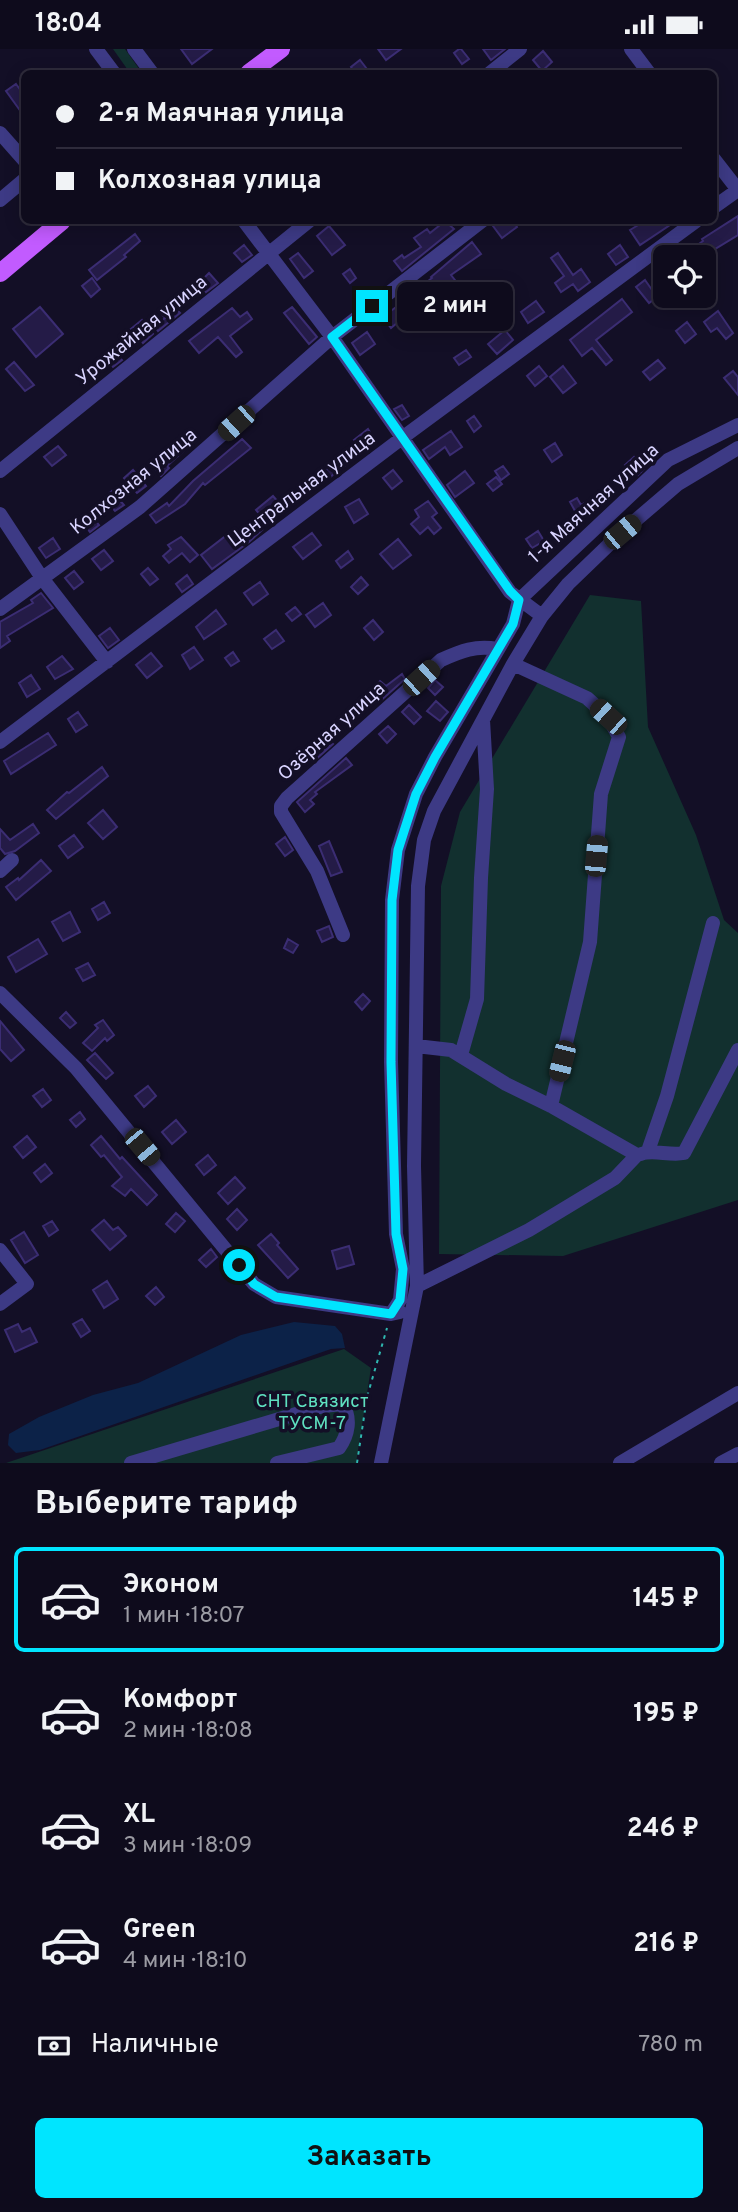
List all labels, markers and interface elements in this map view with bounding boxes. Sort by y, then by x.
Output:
text: 18:04 [35,8,102,41]
text: 2-я Маячная улица [98,98,344,131]
text: Колхозная улица [98,165,321,198]
map controls [653,245,716,308]
button: locate [653,245,716,308]
street label: Урожайная улица [72,271,212,391]
callout: 2 мин [396,281,512,331]
route end [356,290,388,322]
text: 2 мин [423,292,487,321]
car [214,401,259,445]
street label: Колхозная улица [66,424,202,540]
street label: Центральная улица [224,427,380,553]
street label: 1-я Маячная улица [524,439,664,569]
car [600,510,645,554]
car [399,656,444,700]
street label: Озёрная улица [273,677,391,787]
car [586,695,631,739]
car [584,834,609,878]
car [547,1038,578,1084]
car [121,1124,164,1170]
route start [223,1249,255,1281]
park label: СНТ Связист ТУСМ-7 [255,1390,369,1436]
text: Выберите тариф [35,1485,298,1525]
icon: car [39,1568,102,1631]
text: Эконом [123,1569,219,1602]
text: 145 ₽ [632,1583,699,1616]
text: 1 мин · 18:07 [123,1602,245,1631]
icon: car [39,1683,102,1746]
text: Комфорт [123,1684,237,1717]
text: 195 ₽ [633,1698,699,1731]
text: 2 мин · 18:08 [123,1717,253,1746]
icon: car [39,1798,102,1861]
text: XL [123,1799,155,1832]
text: 246 ₽ [627,1813,699,1846]
text: 3 мин · 18:09 [123,1832,252,1861]
icon: car [39,1913,102,1976]
text: Green [123,1914,196,1947]
text: 216 ₽ [633,1928,699,1961]
text: 4 мин · 18:10 [123,1947,248,1976]
icon: cash [35,2027,73,2065]
text: Наличные [91,2029,219,2062]
text: 780 m [638,2031,703,2060]
button: Заказать [35,2118,703,2198]

